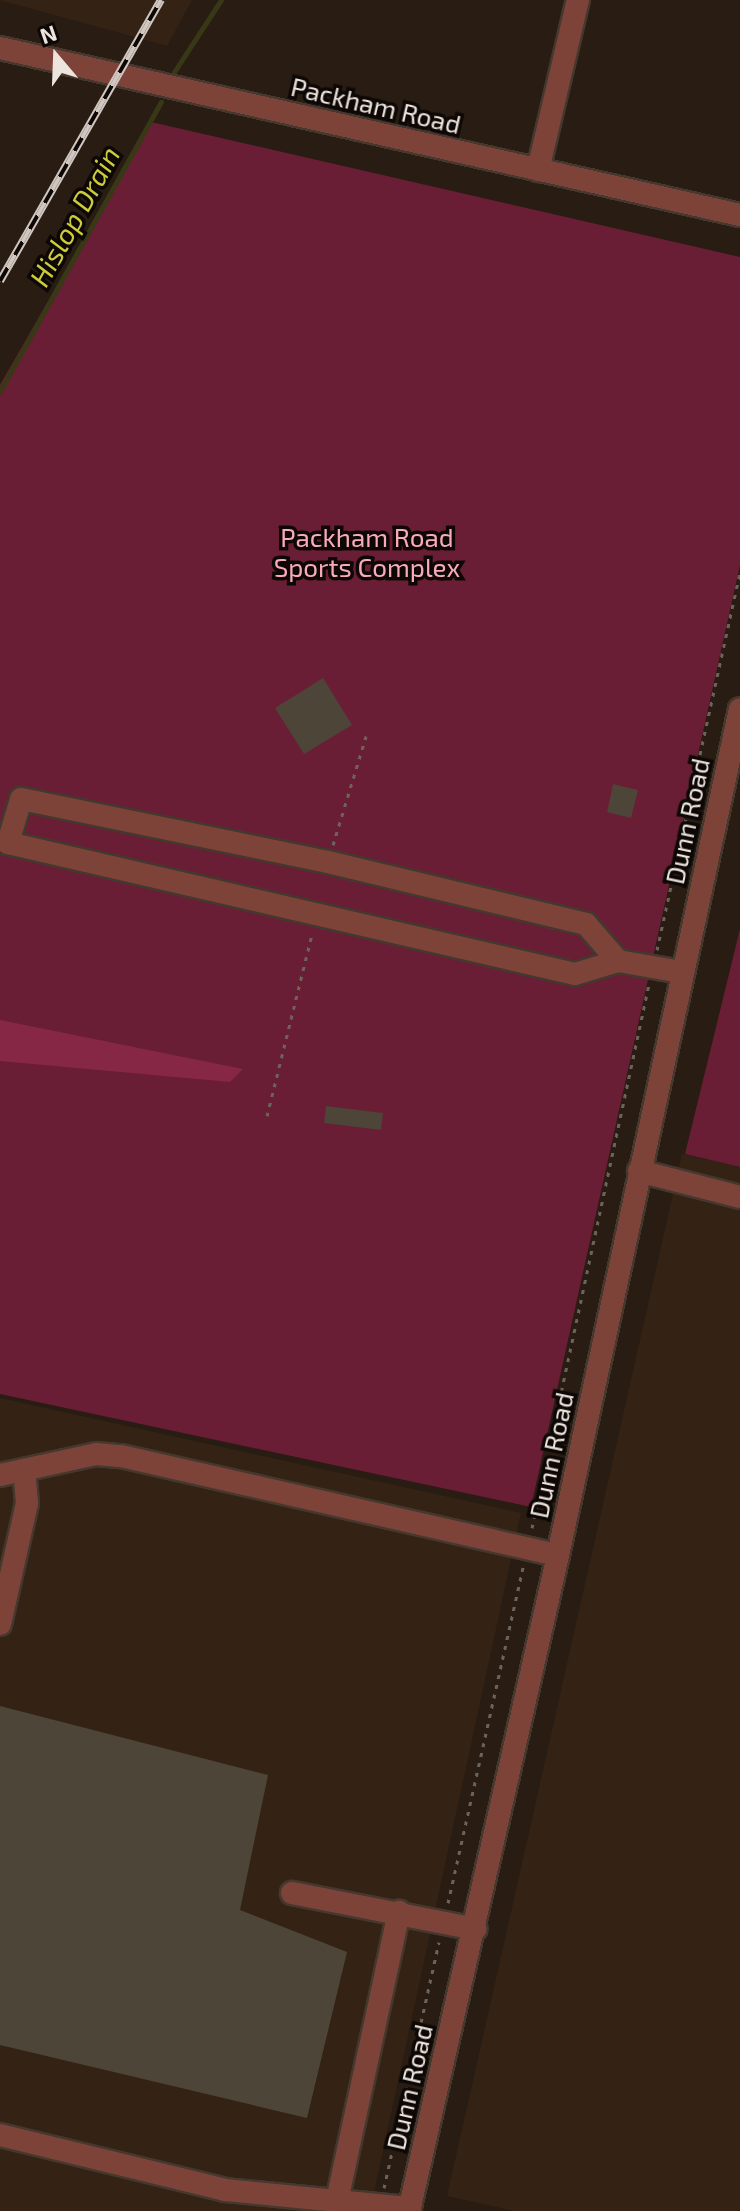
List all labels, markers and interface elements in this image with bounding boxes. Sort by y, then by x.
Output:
north arrow [16,16,96,96]
text: N [36,18,60,48]
street label: Packham Road [288,70,464,140]
water label: Hislop Drain [22,140,126,292]
park label: Packham Road Sports Complex [274,521,460,582]
street label: Dunn Road [658,755,716,887]
street label: Dunn Road [522,1389,580,1521]
street label: Dunn Road [379,2021,439,2153]

